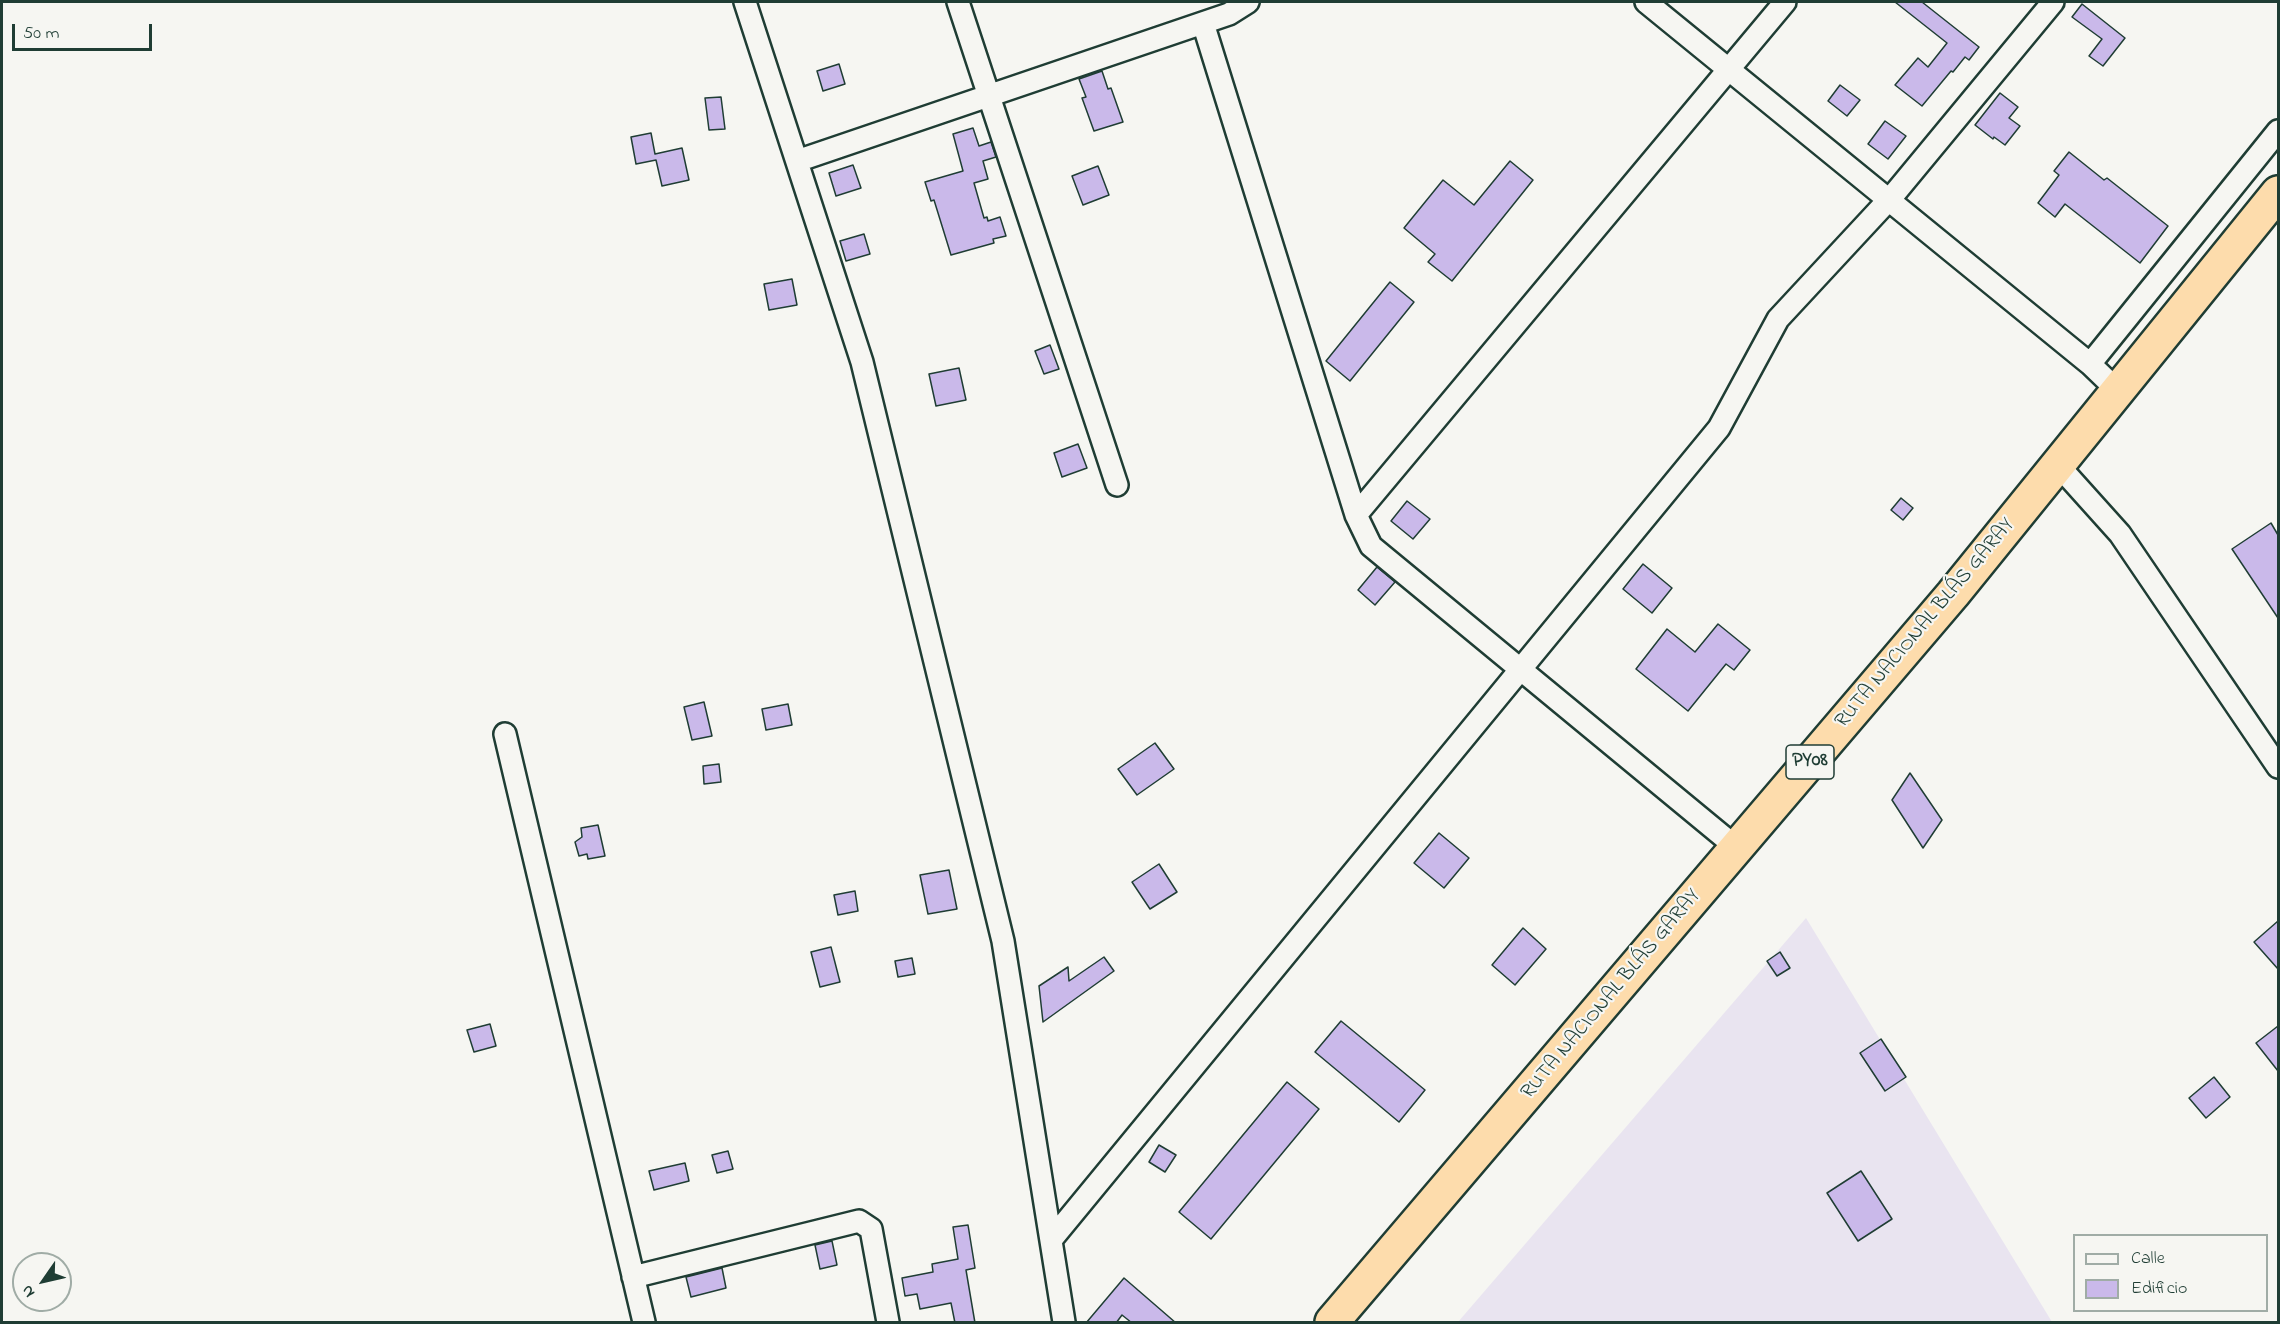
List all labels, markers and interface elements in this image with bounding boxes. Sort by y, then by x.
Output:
scale bar [15,12,154,50]
text: 50 m [23,21,60,47]
street label: RUTA NACIONAL BLÁS GARAY [1831,514,2021,734]
road number: PY08 [1786,745,1834,779]
street label: RUTA NACIONAL BLÁS GARAY [1517,885,1707,1105]
legend [2073,1234,2268,1312]
text: Calle [2131,1246,2165,1272]
north arrow [12,1252,72,1312]
text: Edificio [2131,1276,2187,1302]
text: N [16,1280,42,1302]

